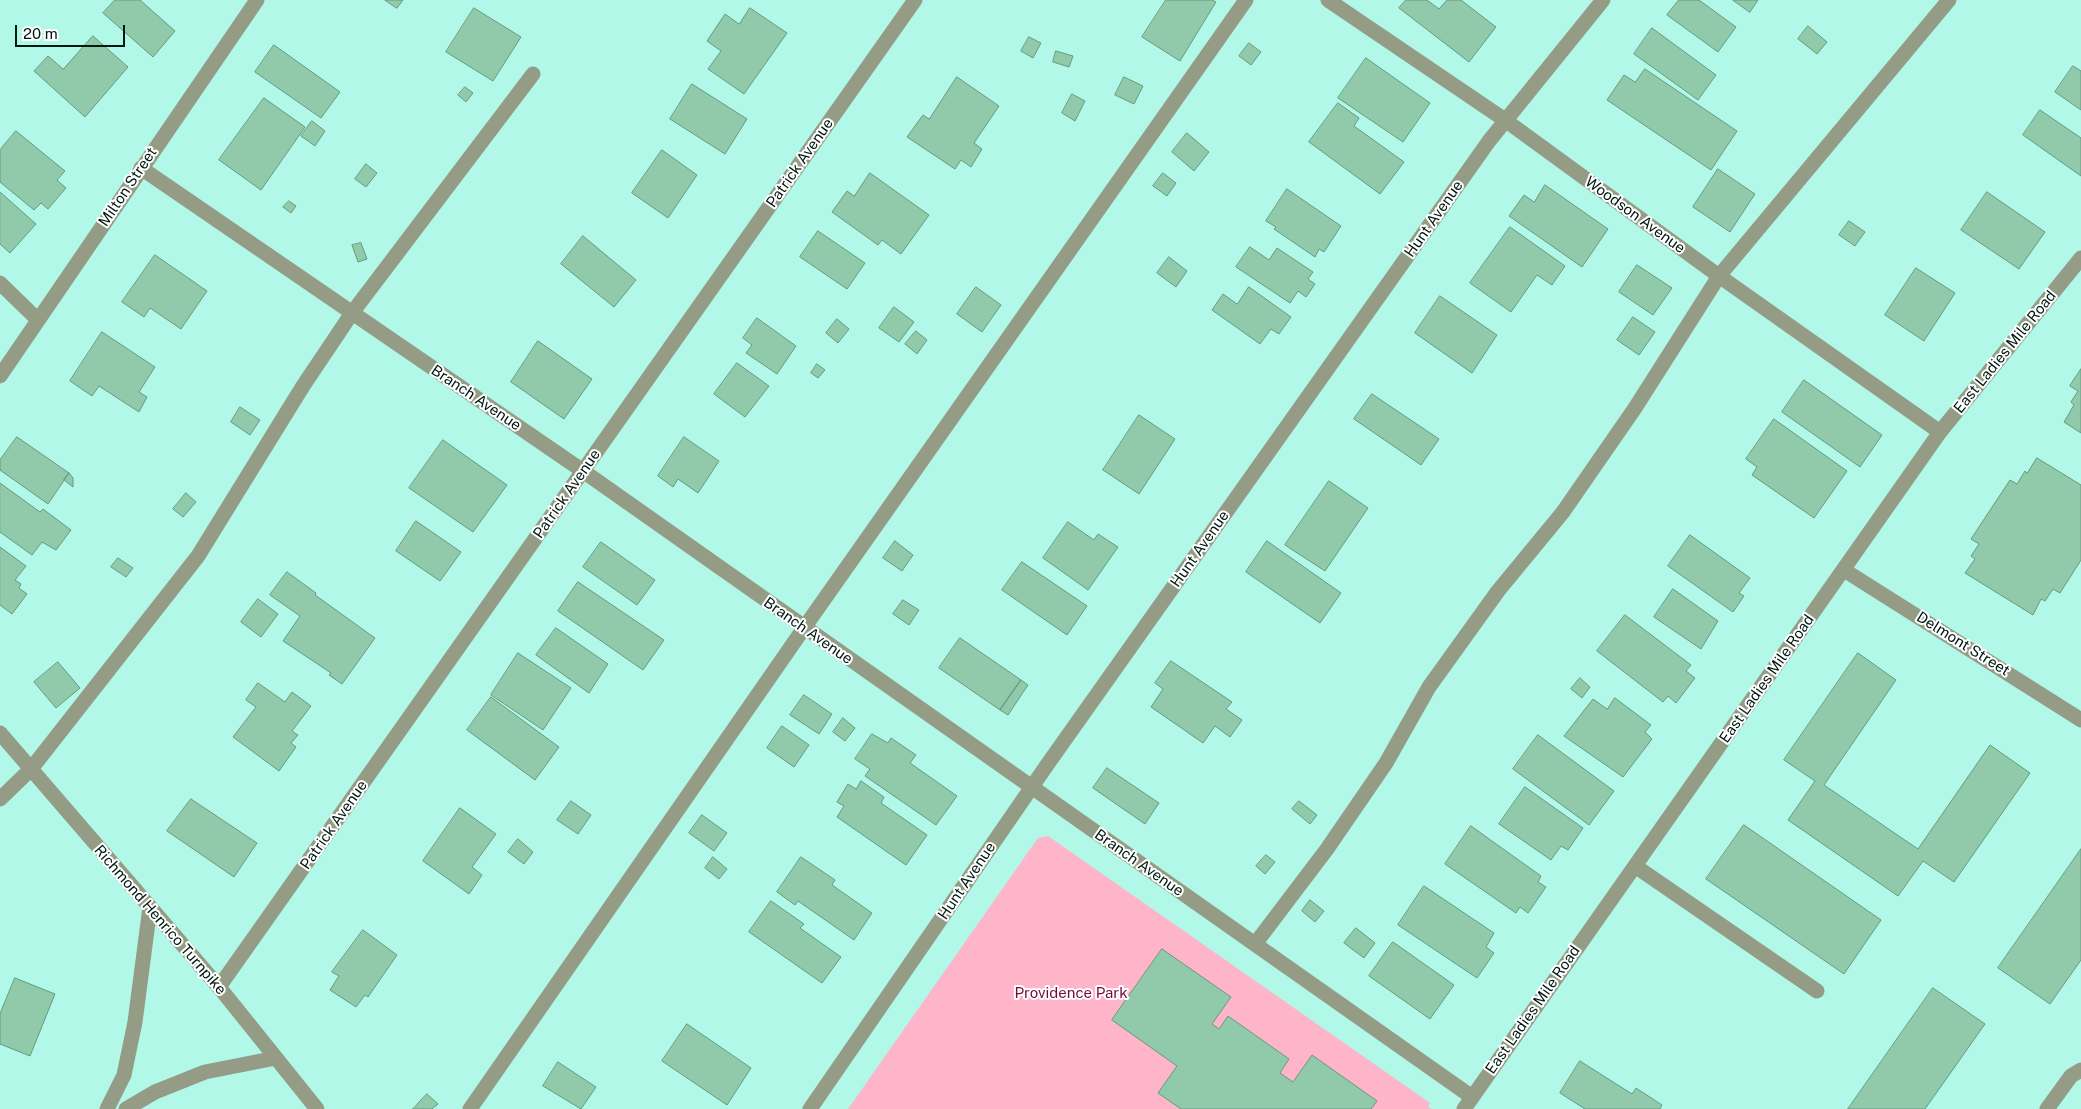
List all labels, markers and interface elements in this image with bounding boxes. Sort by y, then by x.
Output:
scale bar [18,15,128,47]
text: 20 m [23,25,58,42]
street label: Patrick Avenue [763,115,837,211]
street label: Milton Street [95,144,161,230]
street label: Woodson Avenue [1581,173,1689,257]
street label: Hunt Avenue [1401,177,1467,261]
street label: East Ladies Mile Road [1950,287,2060,417]
street label: Branch Avenue [428,361,524,435]
street label: Patrick Avenue [530,446,604,542]
street label: Hunt Avenue [1167,507,1233,591]
street label: Branch Avenue [760,594,856,668]
street label: Delmont Street [1913,608,2013,680]
street label: East Ladies Mile Road [1716,611,1818,747]
street label: Patrick Avenue [297,777,371,873]
street label: Branch Avenue [1091,826,1187,900]
street label: Hunt Avenue [934,839,1000,923]
street label: Richmond Henrico Turnpike [90,842,230,998]
street label: East Ladies Mile Road [1482,942,1584,1078]
park label: Providence Park [1014,984,1128,1002]

